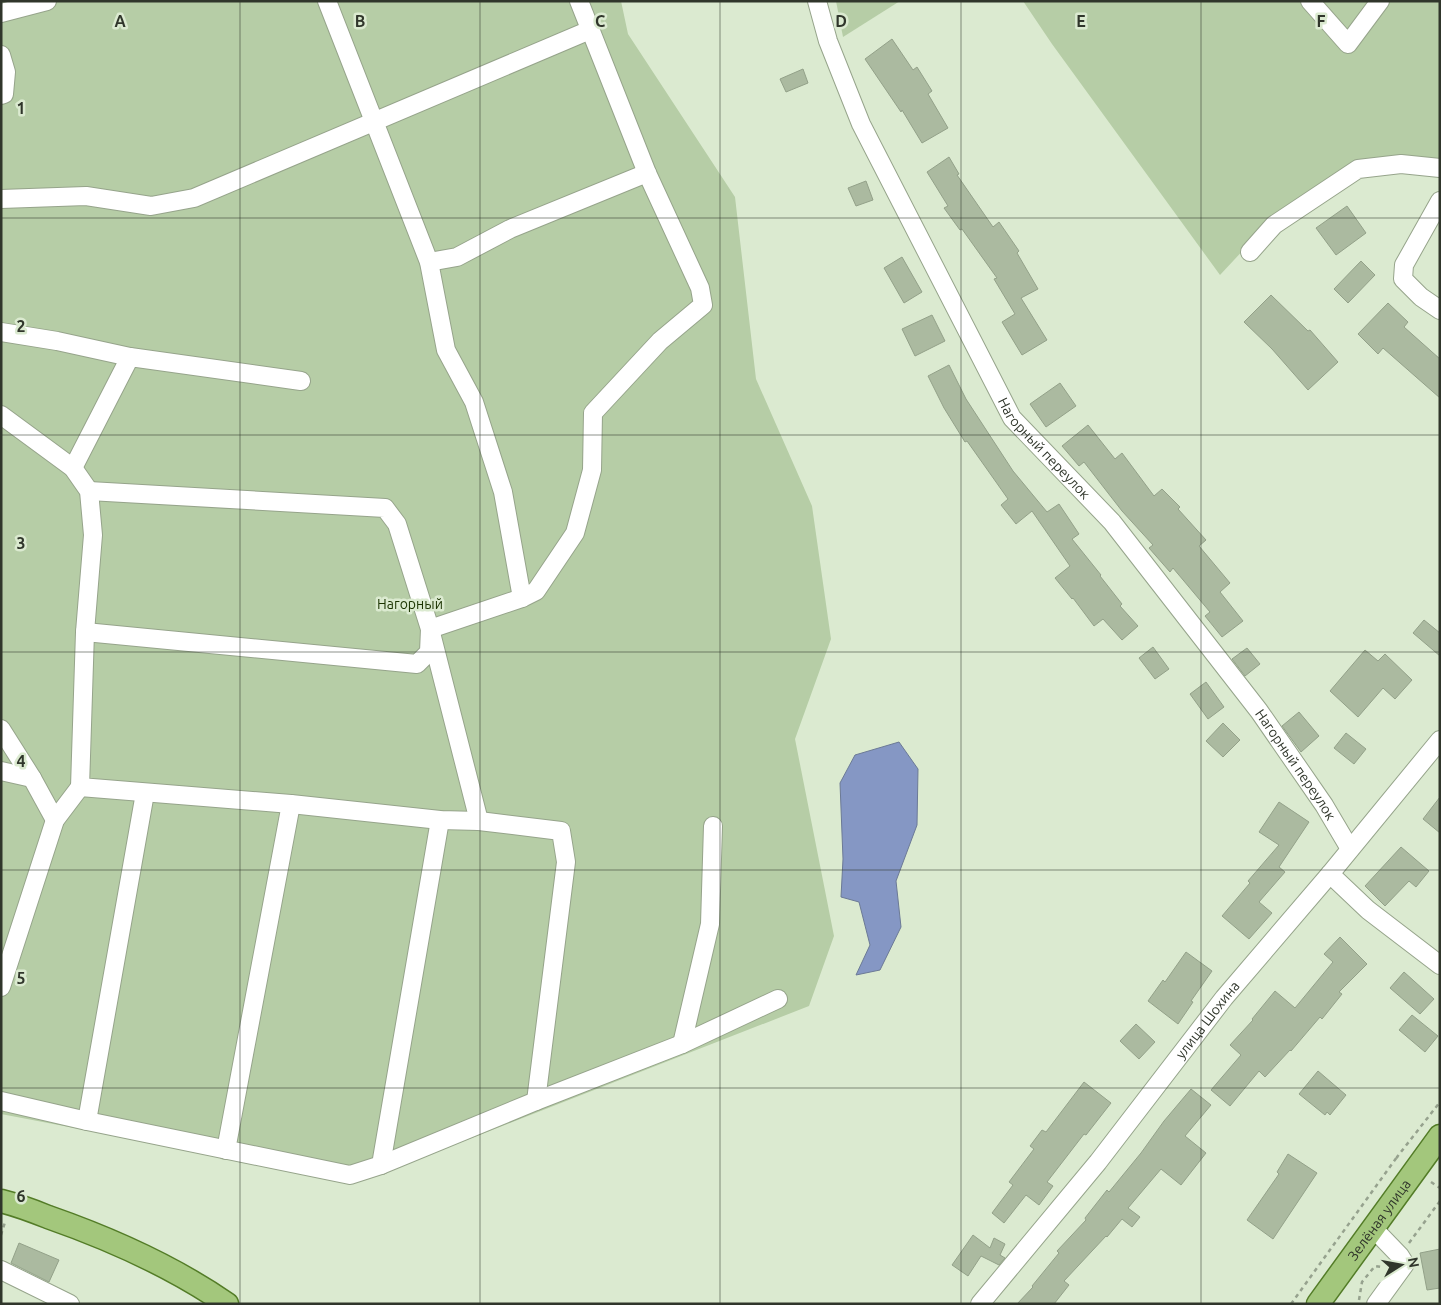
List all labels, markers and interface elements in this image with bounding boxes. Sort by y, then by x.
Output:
text: A [114,12,126,30]
text: B [355,12,365,30]
text: C [595,12,605,30]
text: D [835,12,847,30]
text: E [1076,12,1086,30]
text: F [1317,12,1326,30]
text: 1 [16,99,26,117]
text: 2 [16,317,26,335]
street label: Нагорный переулок [995,395,1093,502]
text: 3 [16,534,26,552]
park label: Нагорный [377,596,443,612]
street label: Нагорный переулок [1252,706,1339,823]
text: 4 [16,752,26,770]
text: 5 [16,969,26,987]
street label: улица Шохина [1172,978,1243,1062]
street label: Зелёная улица [1344,1176,1414,1263]
text: 6 [16,1187,26,1205]
north arrow [1376,1240,1426,1290]
text: N [1405,1256,1423,1269]

